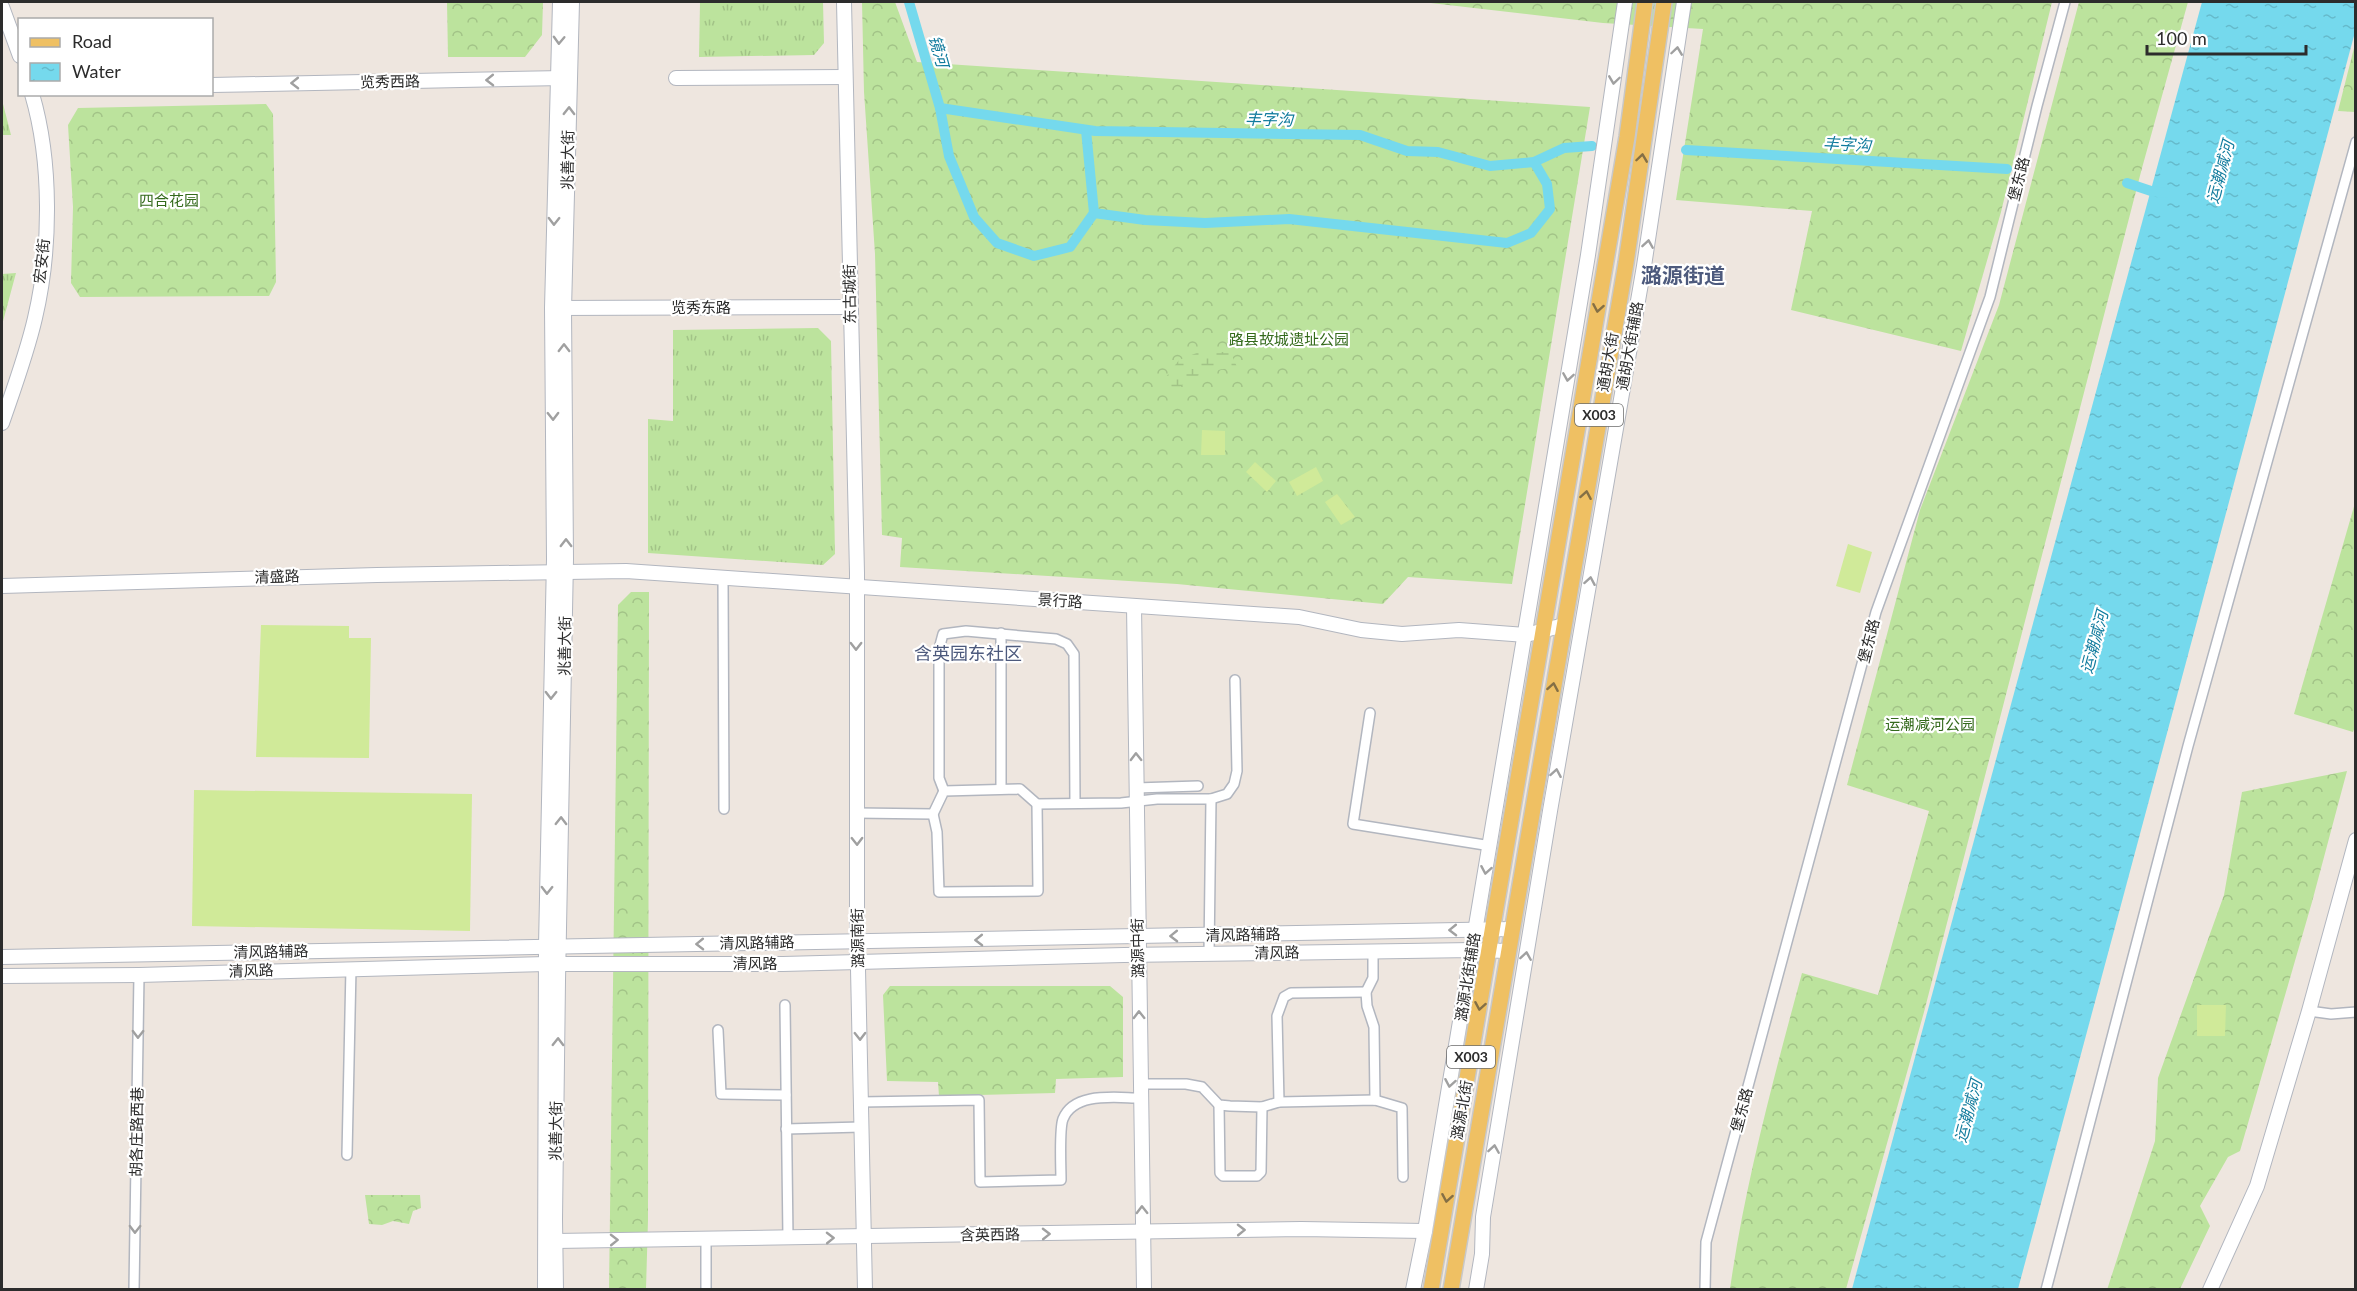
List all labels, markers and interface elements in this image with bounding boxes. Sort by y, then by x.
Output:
legend [18,18,213,96]
scale bar [2147,18,2306,56]
text: 100 m [2156,27,2207,49]
text: Road [72,30,112,52]
water label: 镜河 [926,33,954,72]
one-way arrow [552,35,565,44]
one-way arrow [1670,47,1682,56]
text: Water [72,60,121,82]
street label: 览秀西路 [360,71,420,91]
one-way arrow [485,73,494,86]
one-way arrow [1609,76,1621,85]
one-way arrow [290,77,299,90]
one-way arrow [562,106,575,115]
water label: 丰字沟 [1245,109,1295,128]
street label: 兆善大街 [557,130,577,190]
water label: 丰字沟 [1823,133,1873,154]
water label: 运潮减河 [2202,136,2238,205]
one-way arrow [1636,153,1648,162]
street label: 堡东路 [2004,155,2032,203]
park label: 四合花园 [139,191,199,209]
one-way arrow [548,216,560,225]
street label: 宏安街 [30,238,52,284]
one-way arrow [1641,239,1653,249]
district label: 潞源街道 [1641,262,1725,287]
street label: 东古城街 [839,264,859,324]
street label: 览秀东路 [671,298,731,316]
street label: 通胡大街辅路 [1612,300,1646,392]
one-way arrow [1593,304,1605,313]
park label: 路县故城遗址公园 [1229,330,1349,348]
street label: 通胡大街 [1593,331,1621,393]
one-way arrow [558,343,570,352]
one-way arrow [1562,371,1575,381]
road number: X003 [1575,404,1623,426]
one-way arrow [547,411,559,420]
one-way arrow [1579,490,1592,500]
one-way arrow [560,538,572,547]
street label: 清盛路 [254,566,300,586]
one-way arrow [1583,576,1595,586]
street label: 景行路 [1037,589,1083,611]
water label: 运潮减河 [2076,606,2112,675]
street label: 兆善大街 [554,616,574,676]
street label: 堡东路 [1854,617,1882,665]
one-way arrow [850,641,862,650]
district label: 含英园东社区 [914,642,1022,664]
one-way arrow [1546,682,1559,692]
one-way arrow [545,690,557,699]
park label: 运潮减河公园 [1885,715,1975,733]
one-way arrow [1130,753,1142,762]
one-way arrow [1550,769,1562,778]
one-way arrow [555,817,567,826]
one-way arrow [850,836,863,845]
one-way arrow [1481,865,1493,875]
one-way arrow [541,885,554,894]
street label: 潞源南街 [847,908,867,968]
street label: 潞源中街 [1127,918,1147,978]
street label: 清风路辅路 [1205,924,1281,944]
one-way arrow [1449,924,1458,937]
one-way arrow [1170,930,1179,942]
street label: 潞源北街辅路 [1451,931,1483,1023]
street label: 清风路辅路 [719,932,795,952]
one-way arrow [975,933,984,946]
one-way arrow [696,938,705,950]
street label: 清风路辅路 [233,941,309,961]
street label: 清风路 [1254,943,1300,961]
one-way arrow [1519,952,1532,962]
street label: 清风路 [732,954,778,972]
street label: 清风路 [228,960,274,980]
one-way arrow [1474,1001,1487,1011]
one-way arrow [1133,1011,1145,1020]
one-way arrow [132,1029,144,1038]
one-way arrow [854,1031,866,1040]
one-way arrow [552,1038,564,1047]
road number: X003 [1447,1046,1495,1068]
water label: 运潮减河 [1950,1075,1986,1144]
one-way arrow [1445,1078,1457,1088]
street label: 潞源北街 [1447,1079,1475,1141]
street label: 堡东路 [1727,1086,1756,1134]
street label: 胡各庄路西巷 [126,1087,146,1177]
street label: 兆善大街 [545,1101,565,1161]
one-way arrow [1487,1144,1500,1154]
one-way arrow [1441,1193,1453,1203]
one-way arrow [1136,1206,1148,1215]
one-way arrow [129,1224,141,1233]
street label: 含英西路 [960,1224,1020,1244]
one-way arrow [1236,1224,1245,1236]
one-way arrow [1041,1227,1050,1240]
one-way arrow [825,1232,834,1244]
one-way arrow [609,1234,618,1247]

